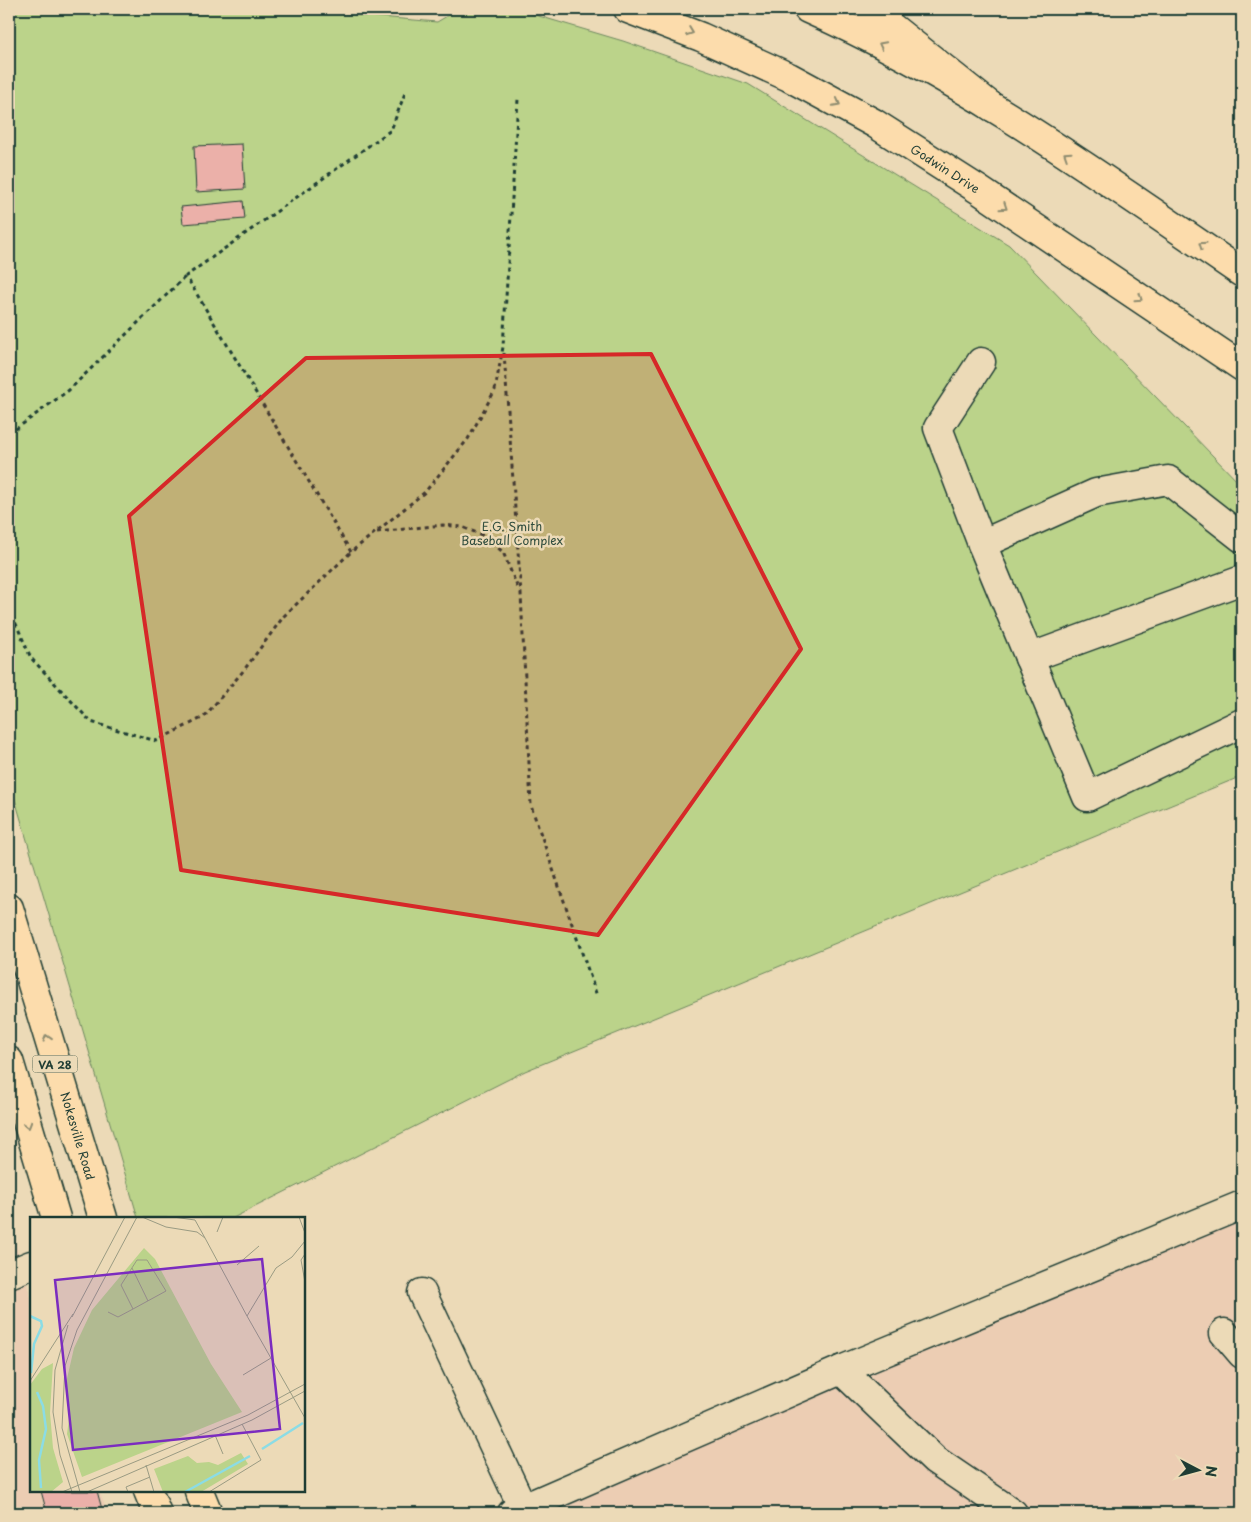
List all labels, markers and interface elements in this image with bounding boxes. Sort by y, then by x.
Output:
one-way arrow [685,26,694,37]
one-way arrow [878,41,887,51]
one-way arrow [831,97,840,107]
street label: Godwin Drive [907,140,983,197]
one-way arrow [1063,152,1072,161]
one-way arrow [998,201,1008,210]
one-way arrow [1198,242,1208,251]
one-way arrow [1133,292,1143,301]
park label: E.G. Smith Baseball Complex [461,517,563,549]
one-way arrow [43,1034,53,1043]
road number: VA 28 [32,1056,78,1072]
street label: Nokesville Road [56,1089,100,1182]
one-way arrow [22,1120,32,1128]
inset map [30,1217,305,1492]
north arrow [1174,1444,1224,1494]
text: N [1200,1465,1222,1478]

